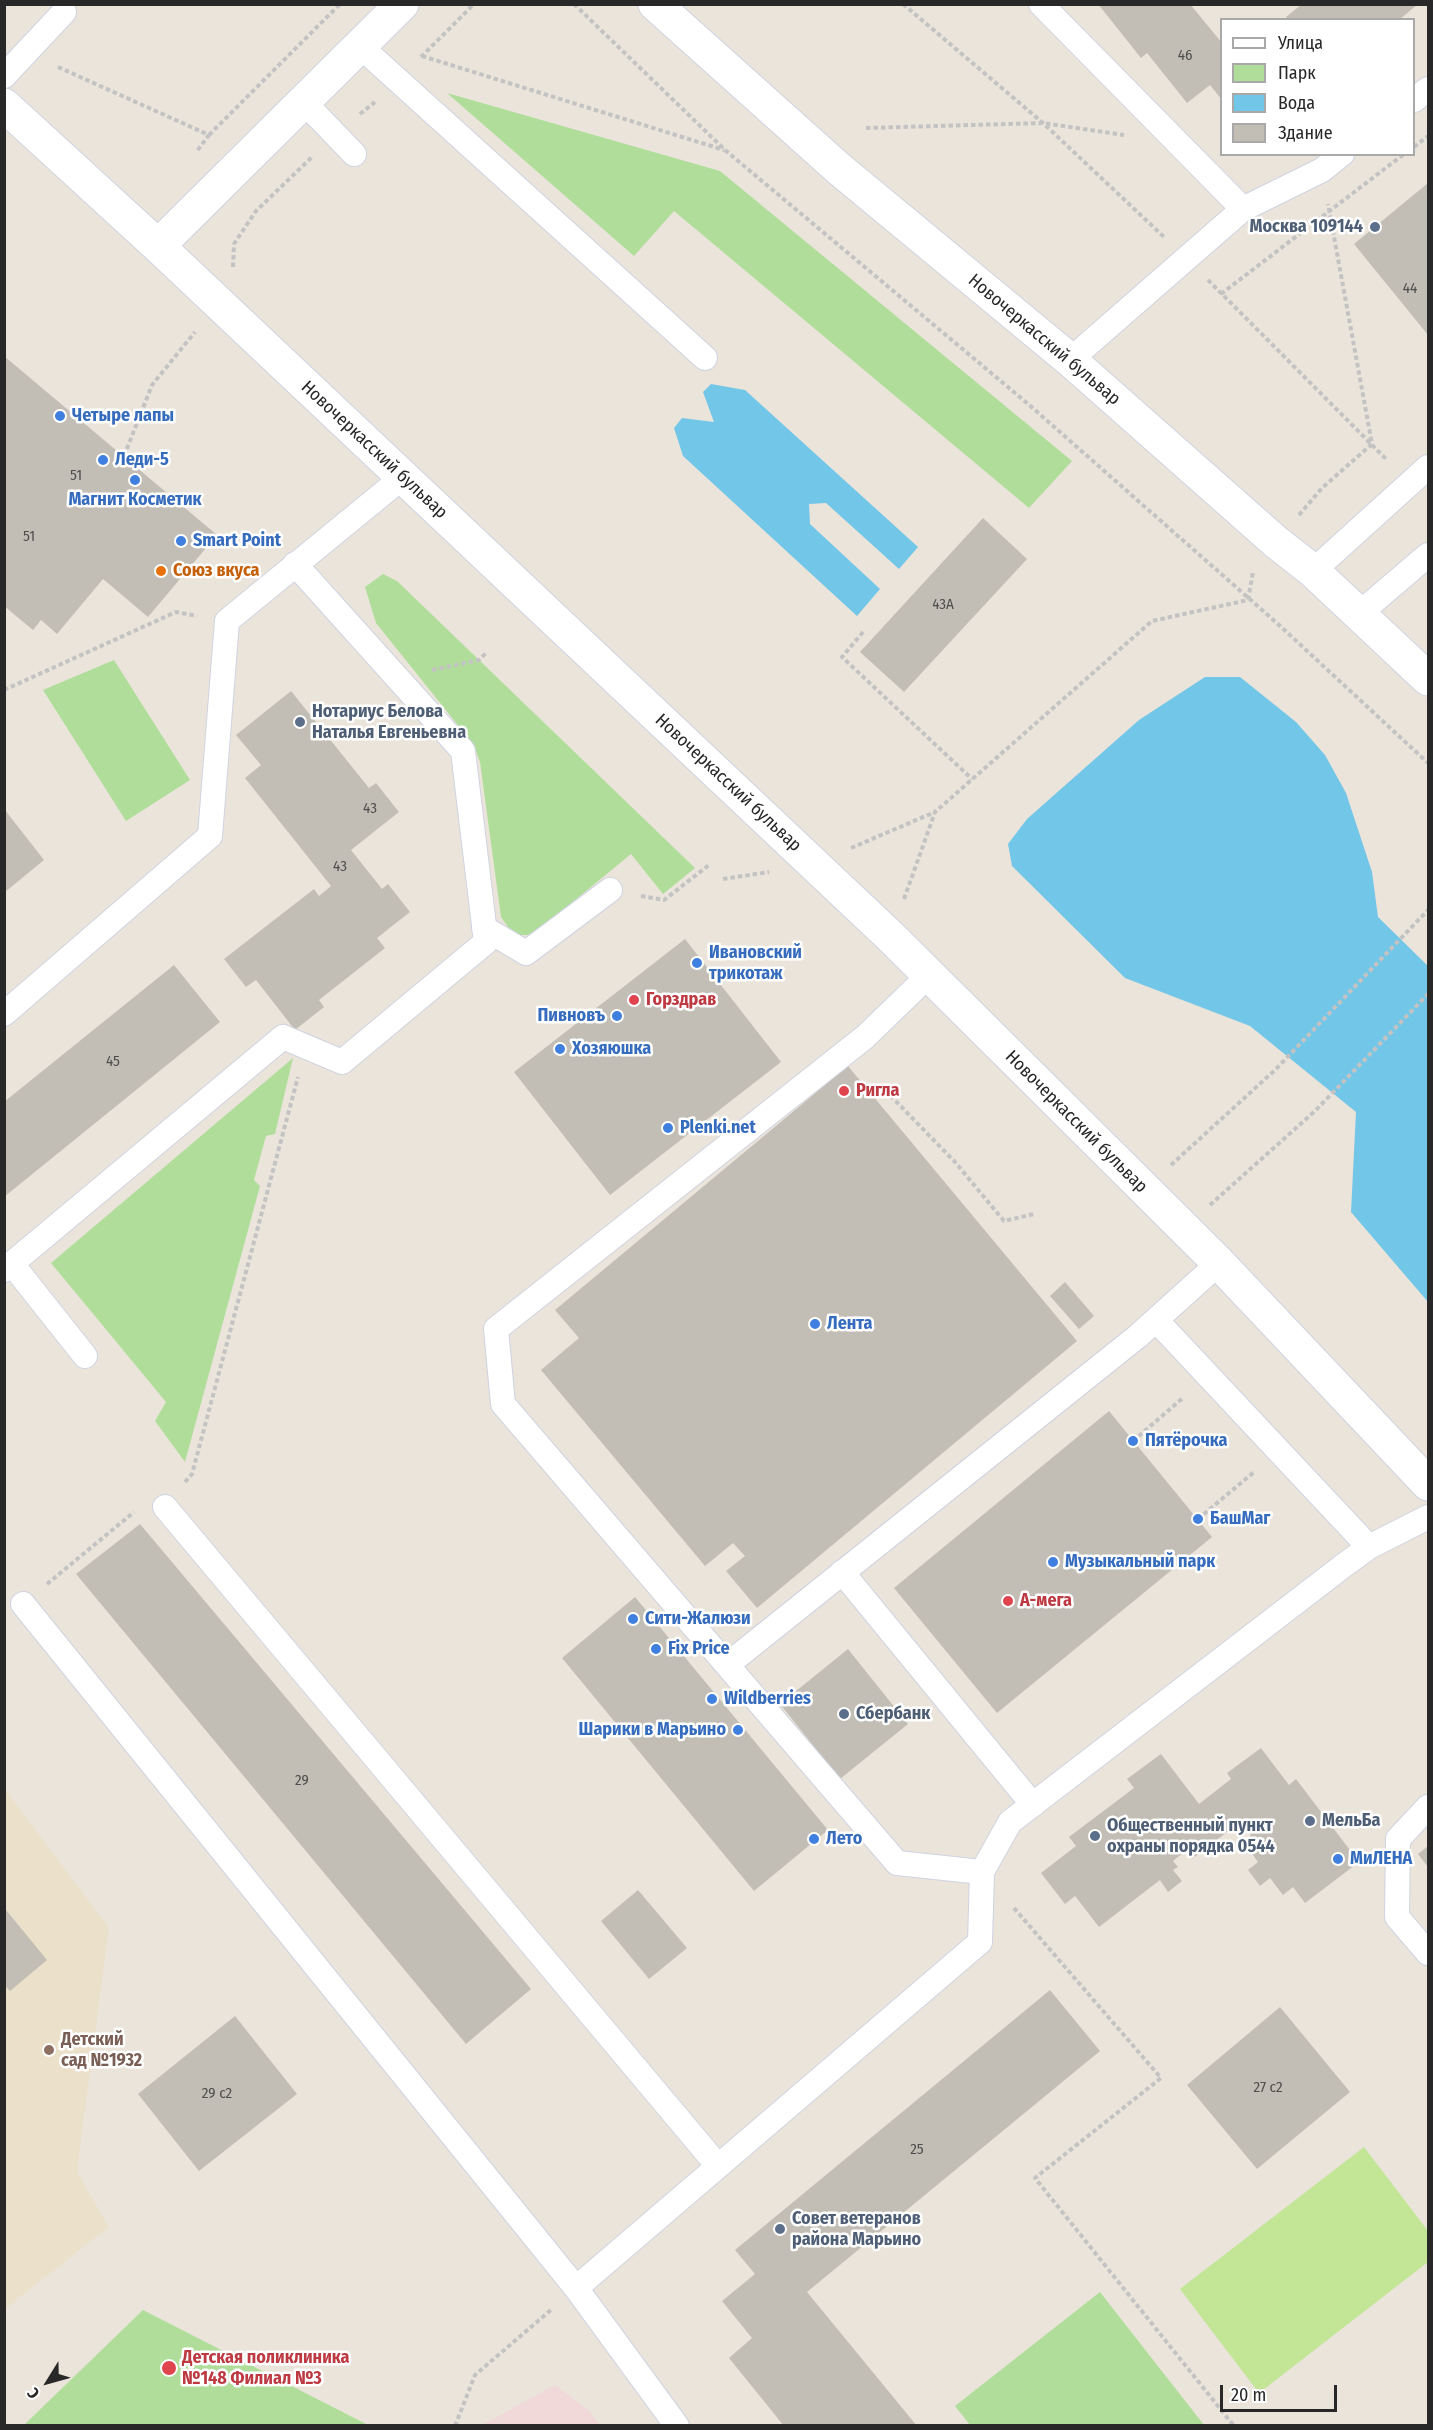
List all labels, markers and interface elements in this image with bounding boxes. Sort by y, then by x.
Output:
legend [1220,18,1415,156]
text: Улица [1278,32,1323,54]
house number: 46 [1178,47,1192,65]
text: Парк [1278,62,1316,84]
text: Вода [1278,92,1315,114]
text: Здание [1278,122,1333,144]
place label: Москва 109144 [1249,216,1363,238]
marker: Москва 109144 [1368,220,1382,234]
street label: Новочеркасский бульвар [963,270,1125,410]
house number: 44 [1403,280,1417,298]
street label: Новочеркасский бульвар [296,377,452,523]
place label: Четыре лапы [72,405,174,427]
marker: Четыре лапы [53,409,67,423]
place label: Леди-5 [115,449,169,471]
marker: Леди-5 [96,453,110,467]
house number: 51 [70,467,82,485]
marker: Магнит Косметик [128,473,142,487]
place label: Магнит Косметик [68,489,202,511]
house number: 51 [23,528,35,546]
place label: Smart Point [193,530,281,552]
marker: Smart Point [174,534,188,548]
place label: Союз вкуса [173,560,260,582]
marker: Союз вкуса [154,564,168,578]
house number: 43А [932,596,954,614]
place label: Нотариус Белова Наталья Евгеньевна [312,701,466,744]
street label: Новочеркасский бульвар [650,710,806,856]
marker: Нотариус Белова Наталья Евгеньевна [293,715,307,729]
house number: 43 [363,800,377,818]
house number: 43 [333,858,347,876]
place label: Ивановский трикотаж [709,942,802,984]
marker: Ивановский трикотаж [690,956,704,970]
place label: Горздрав [646,989,716,1011]
marker: Горздрав [627,993,641,1007]
place label: Пивновъ [537,1005,605,1027]
marker: Пивновъ [610,1009,624,1023]
place label: Хозяюшка [572,1038,651,1060]
marker: Хозяюшка [553,1042,567,1056]
street label: Новочеркасский бульвар [1000,1046,1152,1198]
house number: 45 [106,1053,120,1071]
place label: Ригла [856,1080,900,1102]
marker: Ригла [837,1084,851,1098]
place label: Plenki.net [680,1117,756,1139]
marker: Plenki.net [661,1121,675,1135]
place label: Лента [827,1313,872,1335]
marker: Лента [808,1317,822,1331]
place label: Пятёрочка [1145,1430,1227,1452]
marker: Пятёрочка [1126,1434,1140,1448]
place label: БашМаг [1210,1508,1270,1530]
marker: БашМаг [1191,1512,1205,1526]
place label: Музыкальный парк [1065,1551,1215,1573]
marker: Музыкальный парк [1046,1555,1060,1569]
place label: А-мега [1020,1590,1072,1612]
marker: А-мега [1001,1594,1015,1608]
place label: Сити-Жалюзи [645,1608,751,1630]
marker: Сити-Жалюзи [626,1612,640,1626]
place label: Fix Price [668,1638,730,1660]
marker: Fix Price [649,1642,663,1656]
place label: Wildberries [724,1688,811,1710]
marker: Wildberries [705,1692,719,1706]
place label: Сбербанк [856,1703,930,1725]
marker: Сбербанк [837,1707,851,1721]
place label: Шарики в Марьино [579,1719,726,1741]
marker: Шарики в Марьино [731,1723,745,1737]
house number: 29 [295,1772,309,1790]
place label: МельБа [1322,1810,1380,1832]
marker: МельБа [1303,1814,1317,1828]
place label: Общественный пункт охраны порядка 0544 [1107,1815,1275,1858]
place label: Лето [826,1828,862,1850]
marker: Общественный пункт охраны порядка 0544 [1088,1829,1102,1843]
marker: Лето [807,1832,821,1846]
place label: МиЛЕНА [1350,1848,1412,1870]
marker: МиЛЕНА [1331,1852,1345,1866]
place label: Детский сад №1932 [61,2029,142,2072]
marker: Детский сад №1932 [42,2043,56,2057]
house number: 27 с2 [1253,2079,1283,2097]
house number: 29 с2 [202,2085,232,2103]
house number: 25 [910,2141,924,2159]
place label: Совет ветеранов района Марьино [792,2208,921,2250]
marker: Совет ветеранов района Марьино [773,2222,787,2236]
place label: Детская поликлиника №148 Филиал №3 [182,2347,349,2390]
north arrow [18,2352,78,2412]
marker: Детская поликлиника №148 Филиал №3 [160,2359,178,2377]
scale bar [1223,2373,1340,2411]
text: С [23,2384,43,2402]
text: 20 m [1231,2384,1266,2406]

